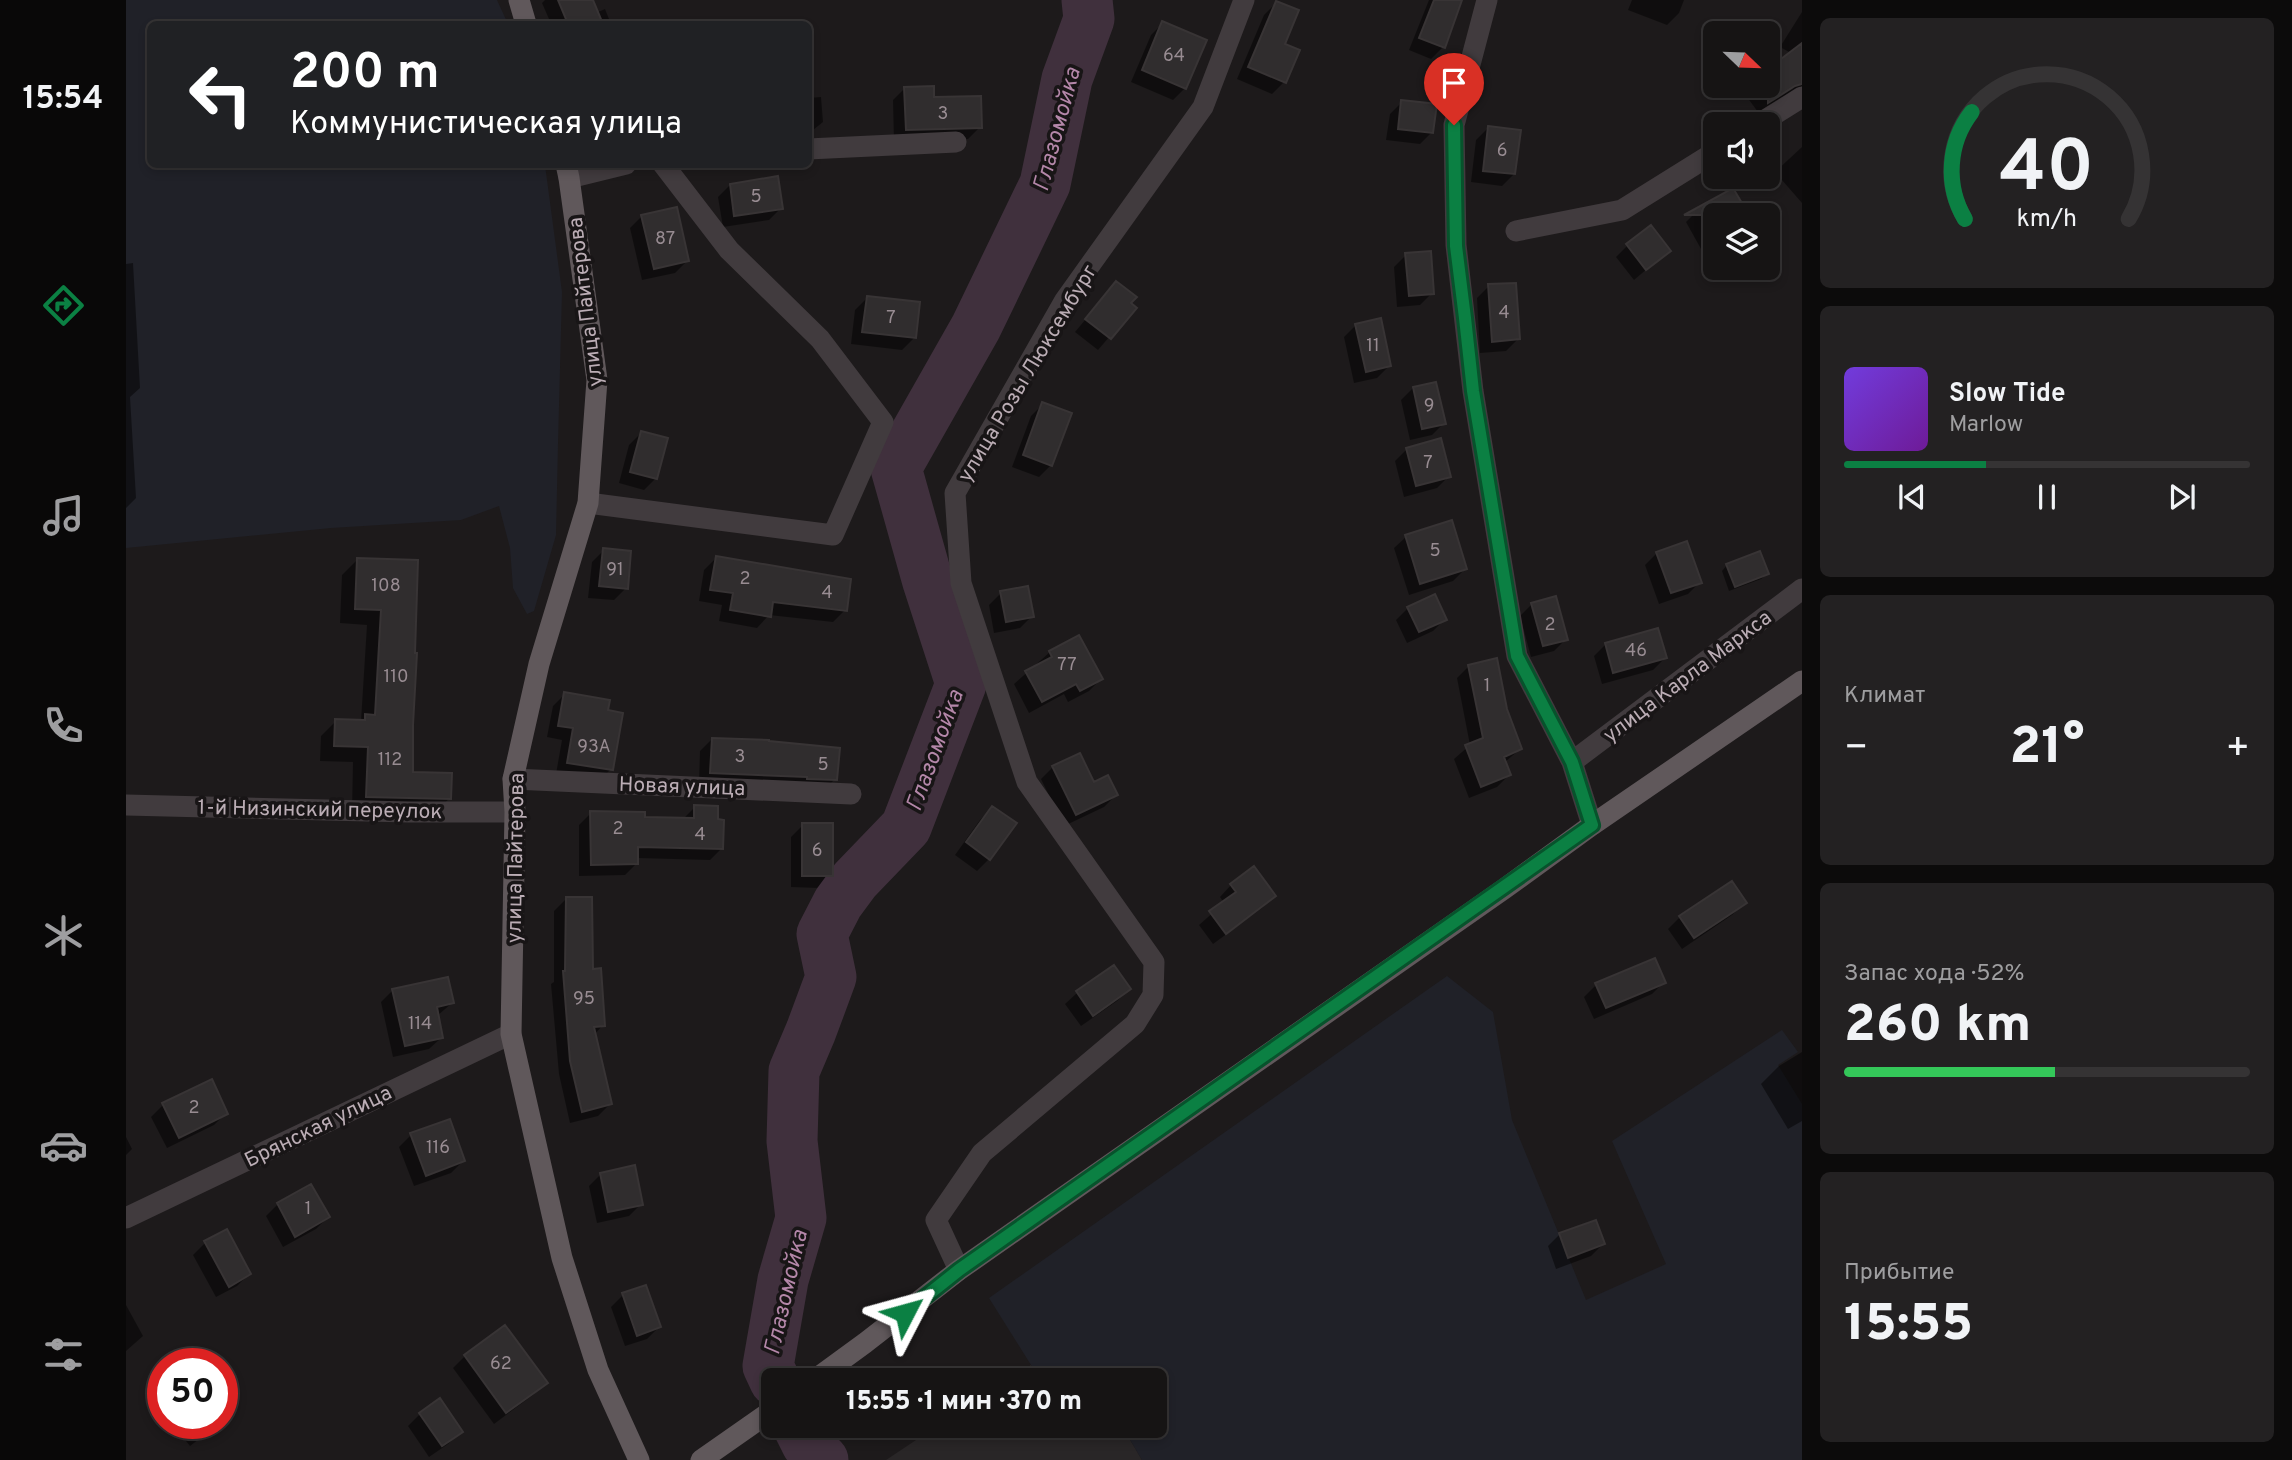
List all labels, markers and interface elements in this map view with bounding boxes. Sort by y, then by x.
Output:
north arrow [1703,21,1780,98]
map controls [1703,21,1780,280]
text: 200 m [290,44,440,106]
house number: 64 [1163,45,1185,68]
icon: left [175,49,266,140]
pin [1424,53,1484,125]
water label: Глазомойка [1028,64,1089,195]
icon: arrive [1435,64,1473,102]
text: 15:54 [23,80,103,120]
house number: 3 [938,103,948,126]
text: Коммунистическая улица [290,105,682,145]
button: sound [1703,112,1780,189]
text: 40 [2000,126,2094,218]
house number: 6 [1497,140,1507,163]
house number: 5 [750,186,762,209]
button: layers [1703,203,1780,280]
text: km/h [2017,204,2077,236]
street label: улица Пайтерова [563,215,610,388]
house number: 87 [655,228,675,251]
street label: улица Розы Люксембург [953,260,1104,488]
icon: directions [39,281,88,330]
house number: 4 [1498,302,1510,325]
house number: 7 [886,307,896,330]
house number: 11 [1366,335,1380,358]
text: Slow Tide [1949,378,2066,411]
house number: 9 [1424,395,1434,418]
text: Marlow [1949,411,2023,440]
house number: 7 [1423,452,1433,475]
icon: previous [1893,478,1931,516]
icon: pause [2028,478,2066,516]
icon: next [2163,478,2201,516]
icon: music [39,491,88,540]
house number: 5 [1429,540,1441,563]
house number: 91 [606,559,624,582]
house number: 2 [739,568,751,591]
house number: 108 [371,575,401,598]
house number: 4 [821,582,833,605]
street label: улица Карла Маркса [1598,605,1778,749]
house number: 2 [1544,614,1556,637]
house number: 46 [1625,640,1647,663]
house number: 77 [1057,654,1077,677]
house number: 110 [384,666,408,689]
house number: 1 [1484,675,1490,698]
text: Климат [1844,682,1925,711]
water label: Глазомойка [901,686,972,815]
icon: phone [39,701,88,750]
text: 21° [2010,716,2084,782]
text: − [1844,725,1869,774]
text: + [2225,725,2250,774]
house number: 93А [577,736,611,759]
house number: 3 [735,746,745,769]
house number: 112 [378,749,402,772]
house number: 5 [817,754,829,777]
street label: улица Пайтерова [502,772,531,944]
street label: Новая улица [618,772,746,803]
street label: 1-й Низинский переулок [197,795,443,826]
house number: 2 [612,818,624,841]
house number: 4 [694,824,706,847]
house number: 6 [812,840,822,863]
icon: climate [39,911,88,960]
text: Запас хода · 52% [1844,960,2025,989]
house number: 95 [573,988,595,1011]
text: 260 km [1844,994,2031,1060]
house number: 114 [408,1013,432,1036]
street label: Брянская улица [241,1080,397,1175]
house number: 2 [188,1097,200,1120]
icon: car [39,1121,88,1170]
house number: 116 [426,1137,450,1160]
house number: 1 [305,1198,311,1221]
water label: Глазомойка [759,1227,816,1358]
text: Прибытие [1844,1259,1954,1288]
position arrow [868,1276,942,1350]
text: 15:55 [1844,1293,1973,1359]
icon: filters [39,1330,88,1379]
speed limit sign: 50 [147,1348,238,1439]
house number: 62 [490,1353,512,1376]
text: 15:55 · 1 мин · 370 m [846,1386,1082,1419]

